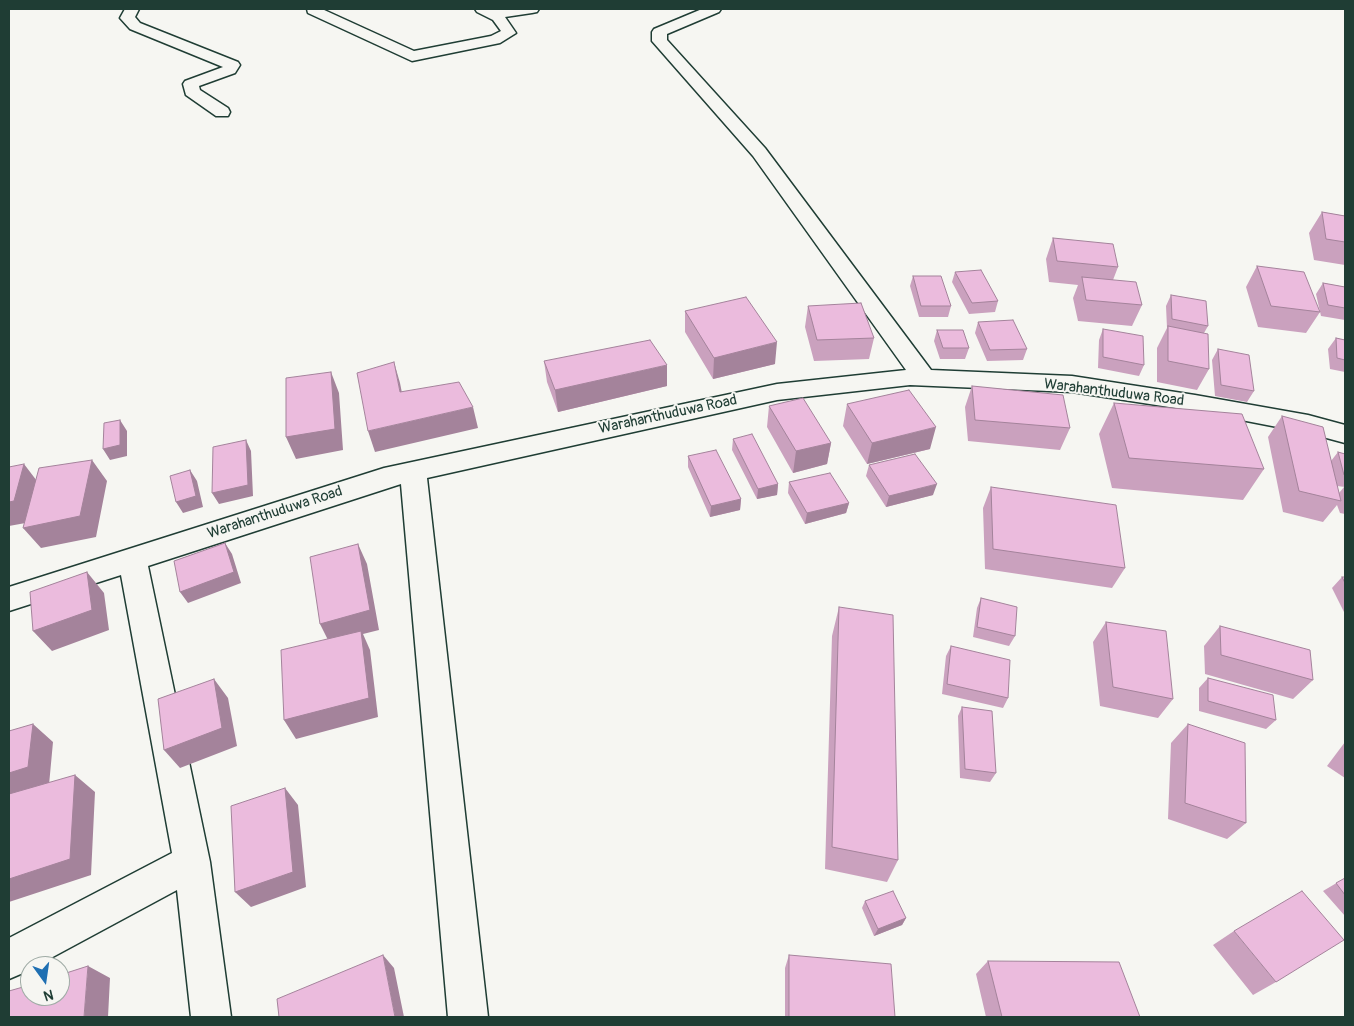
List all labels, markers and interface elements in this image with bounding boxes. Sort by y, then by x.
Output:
street label: Warahanthuduwa Road [1043,375,1185,411]
street label: Warahanthuduwa Road [597,392,739,438]
street label: Warahanthuduwa Road [205,483,345,543]
north arrow [20,956,70,1006]
text: N [42,986,55,1004]

